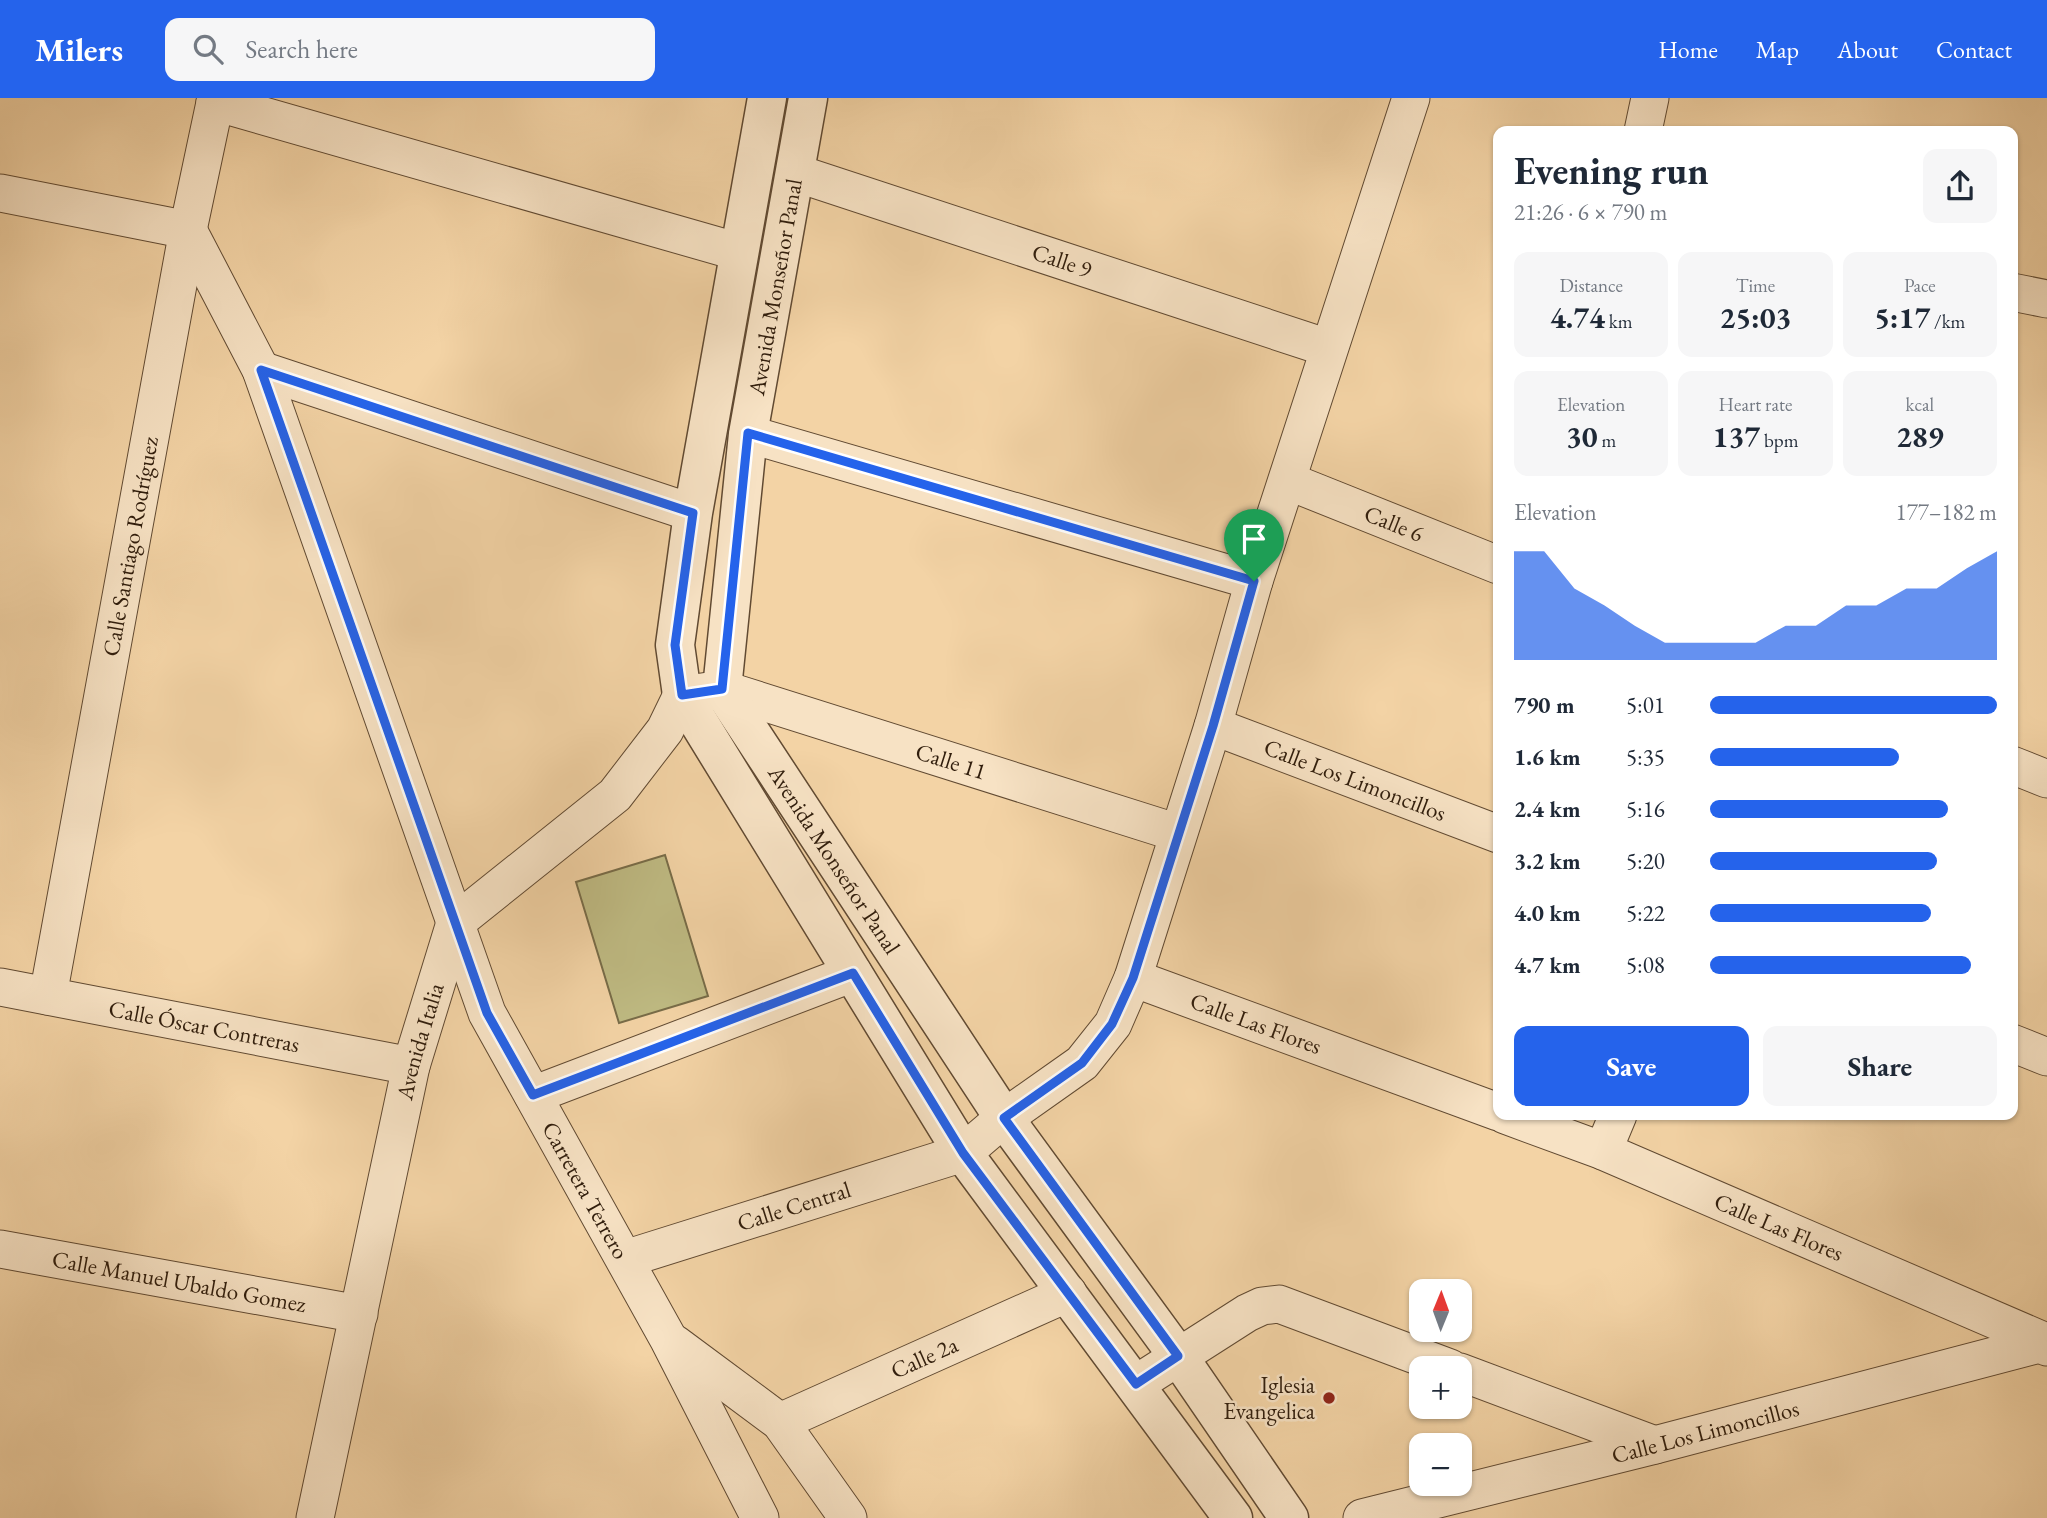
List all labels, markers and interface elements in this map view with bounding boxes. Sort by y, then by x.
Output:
search box [165,18,655,81]
text: Milers [35,28,123,71]
icon: search [189,30,227,68]
text: Search here [245,32,358,66]
text: Home [1658,34,1718,65]
text: Map [1756,34,1799,65]
text: About [1837,34,1898,65]
text: Contact [1936,34,2012,65]
text: Evening run [1514,146,1709,195]
button: share [1923,149,1997,223]
street label: Avenida Monseñor Panal [741,176,809,399]
text: 21:26 · 6 × 790 m [1514,197,1667,227]
street label: Calle 9 [1028,237,1096,284]
text: Distance [1559,273,1623,298]
text: Time [1736,273,1775,298]
text: Pace [1904,273,1936,298]
text: 4.74 [1550,298,1605,337]
text: 25:03 [1720,298,1791,337]
text: 5:17 [1874,298,1930,337]
text: km [1605,309,1632,334]
text: /km [1930,309,1965,334]
text: Elevation [1557,392,1625,417]
text: Heart rate [1719,392,1792,417]
text: kcal [1906,392,1934,417]
text: 30 [1566,417,1598,456]
text: 137 [1713,417,1760,456]
text: 289 [1896,417,1944,456]
text: m [1598,428,1616,453]
text: bpm [1760,428,1798,453]
street label: Calle Santiago Rodríguez [95,434,165,659]
text: Elevation [1514,497,1597,527]
text: 177–182 m [1896,497,1997,527]
street label: Calle 6 [1360,498,1428,549]
pin [1224,509,1284,581]
icon: arrive [1235,520,1273,558]
text: 790 m [1514,690,1575,720]
text: 5:01 [1626,690,1665,720]
street label: Calle Los Limoncillos [1260,732,1450,828]
street label: Calle 11 [912,736,990,786]
text: 1.6 km [1514,742,1581,772]
text: 5:35 [1626,742,1665,772]
street label: Avenida Monseñor Panal [761,759,907,960]
text: 2.4 km [1514,794,1581,824]
text: 5:16 [1626,794,1665,824]
text: 3.2 km [1514,846,1581,876]
text: 5:20 [1626,846,1665,876]
text: 4.0 km [1514,898,1581,928]
text: 5:22 [1626,898,1665,928]
text: 4.7 km [1514,950,1581,980]
text: 5:08 [1626,950,1665,980]
street label: Avenida Italia [389,978,451,1104]
street label: Calle Las Flores [1186,985,1326,1061]
street label: Calle Óscar Contreras [106,993,302,1059]
button: Save [1514,1026,1749,1106]
button: Share [1763,1026,1997,1106]
street label: Carretera Terrero [535,1116,636,1264]
street label: Calle Central [733,1174,855,1238]
street label: Calle Las Flores [1710,1186,1848,1268]
street label: Calle Manuel Ubaldo Gomez [50,1244,309,1319]
north arrow [1409,1279,1472,1342]
map controls [1409,1279,1472,1496]
street label: Calle 2a [886,1329,963,1385]
button: + [1409,1356,1472,1419]
place label: Iglesia Evangelica [1223,1370,1316,1426]
marker: Iglesia Evangelica [1321,1390,1337,1406]
street label: Calle Los Limoncillos [1608,1393,1802,1470]
button: − [1409,1433,1472,1496]

